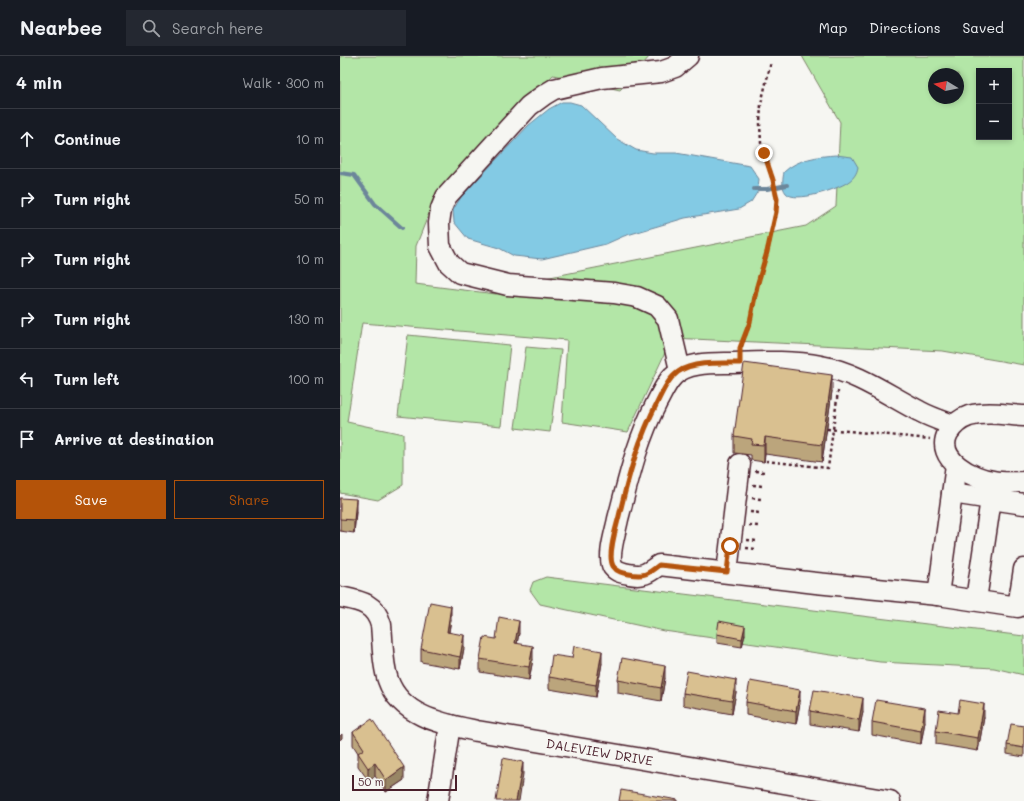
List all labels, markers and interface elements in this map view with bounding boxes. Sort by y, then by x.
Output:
search box [126,10,406,46]
text: Nearbee [20,15,102,40]
icon: search [140,17,162,39]
text: Search here [172,18,263,38]
text: Map [819,18,847,37]
text: Directions [869,18,940,37]
text: Saved [962,18,1004,37]
north arrow [928,68,964,104]
map controls [976,68,1012,140]
button: + [976,68,1012,104]
text: 4 min [16,71,62,93]
text: Walk · 300 m [242,74,324,91]
button: − [976,104,1012,140]
icon: ahead [16,128,38,150]
text: Continue [54,129,121,149]
text: 10 m [296,130,324,147]
route end [755,144,773,162]
icon: right [16,188,38,210]
text: Turn right [54,189,131,209]
text: 50 m [294,190,324,207]
icon: right [16,248,38,270]
text: Turn right [54,249,131,269]
text: 10 m [296,250,324,267]
icon: right [16,308,38,330]
text: Turn right [54,309,131,329]
text: 130 m [288,310,324,327]
icon: left [16,368,38,390]
text: Turn left [54,369,119,389]
text: 100 m [288,370,324,387]
icon: arrive [16,428,38,450]
text: Arrive at destination [54,429,214,449]
button: Save [16,480,166,519]
button: Share [174,480,324,519]
route start [721,537,739,555]
street label: DALEVIEW DRIVE [545,734,654,769]
scale bar [352,773,457,792]
text: 50 m [358,774,384,789]

